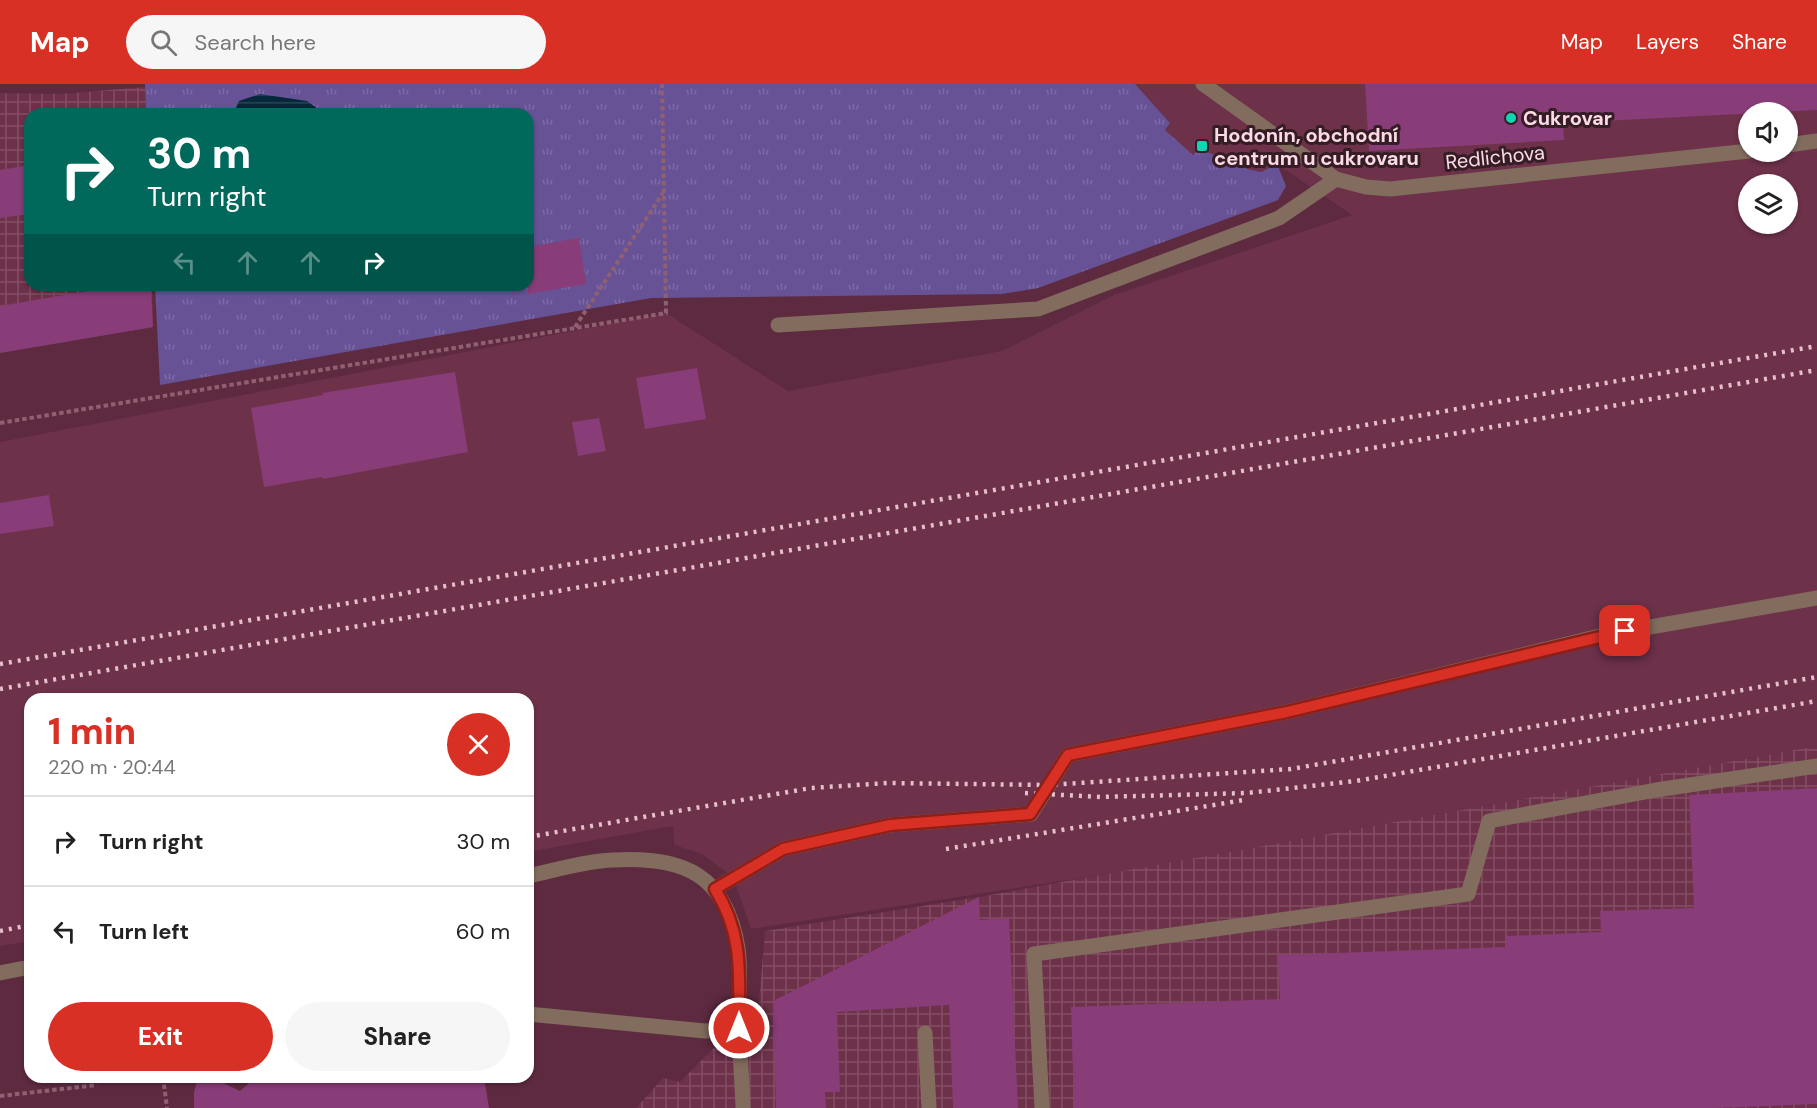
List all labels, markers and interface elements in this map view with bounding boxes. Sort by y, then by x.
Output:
search box [126,15,546,69]
text: Map [30,24,90,61]
icon: search [147,26,180,59]
text: Search here [195,28,316,57]
text: Map [1561,28,1603,56]
text: Layers [1636,28,1699,56]
text: Share [1732,28,1787,56]
map controls [1738,102,1798,234]
button: sound [1738,102,1798,162]
place label: Cukrovar [1523,105,1612,131]
marker: Cukrovar [1504,111,1518,125]
place label: Hodonín, obchodní centrum u cukrovaru [1214,122,1419,171]
text: 30 m [147,126,251,181]
icon: right [48,132,126,210]
marker: Hodonín, obchodní centrum u cukrovaru [1195,139,1209,153]
street label: Redlichova [1444,139,1546,175]
button: layers [1738,174,1798,234]
text: Turn right [147,179,267,214]
icon: left [168,246,201,279]
icon: ahead [231,246,264,279]
icon: ahead [294,246,327,279]
icon: right [357,246,390,279]
pin [1599,605,1650,656]
icon: arrive [1608,614,1641,647]
text: 1 min [48,708,136,755]
button: close [447,713,510,776]
text: 220 m · 20:44 [48,754,176,780]
icon: right [48,825,81,858]
text: Turn right [99,827,204,856]
text: 30 m [456,827,510,856]
icon: left [48,915,81,948]
text: Turn left [99,917,189,946]
text: 60 m [456,917,510,946]
position arrow [707,996,771,1060]
button: Exit [48,1002,273,1071]
button: Share [285,1002,510,1071]

